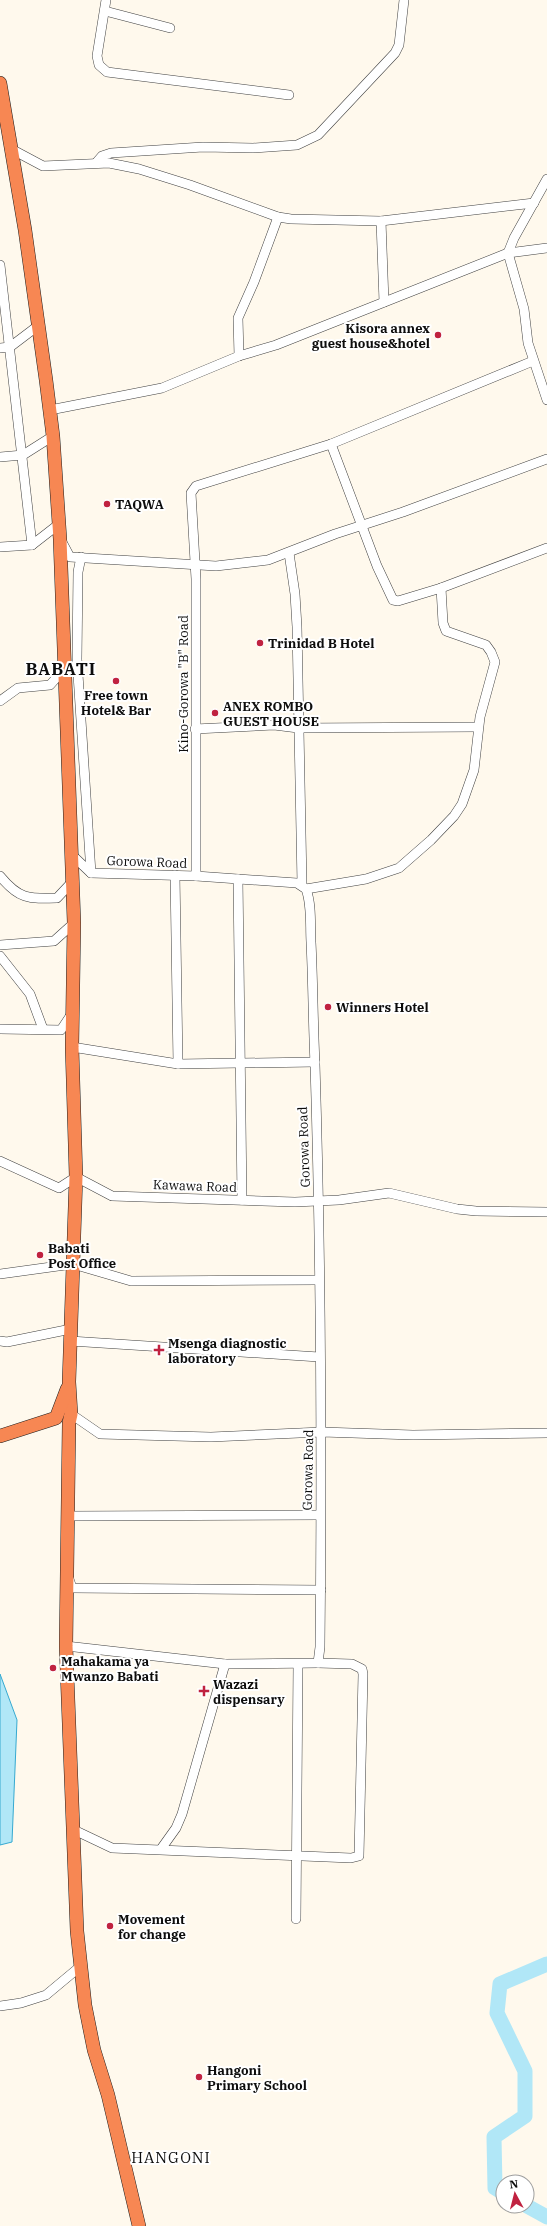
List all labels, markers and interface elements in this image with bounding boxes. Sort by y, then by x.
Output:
place label: Kisora annex guest house&hotel [312,320,430,352]
marker: Kisora annex guest house&hotel [433,330,443,340]
place label: TAQWA [115,496,164,513]
marker: TAQWA [102,499,112,509]
street label: Kino-Gorowa "B" Road [175,615,192,753]
place label: Trinidad B Hotel [268,635,374,652]
marker: Trinidad B Hotel [255,638,265,648]
district label: BABATI [26,658,96,680]
marker: Free town Hotel& Bar [111,676,121,686]
place label: Free town Hotel& Bar [81,687,152,719]
place label: ANEX ROMBO GUEST HOUSE [223,698,319,730]
marker: ANEX ROMBO GUEST HOUSE [210,708,220,718]
street label: Gorowa Road [106,852,188,872]
place label: Winners Hotel [336,999,429,1016]
marker: Winners Hotel [323,1002,333,1012]
street label: Gorowa Road [294,1106,314,1188]
street label: Kawawa Road [153,1176,237,1196]
place label: Babati Post Office [48,1240,116,1272]
marker: Babati Post Office [35,1250,45,1260]
place label: Msenga diagnostic laboratory [168,1335,287,1367]
marker: Msenga diagnostic laboratory [153,1344,165,1356]
street label: Gorowa Road [299,1429,317,1511]
place label: Mahakama ya Mwanzo Babati [61,1653,159,1685]
marker: Mahakama ya Mwanzo Babati [48,1663,58,1673]
place label: Wazazi dispensary [213,1676,285,1708]
marker: Wazazi dispensary [198,1685,210,1697]
place label: Movement for change [118,1911,186,1943]
marker: Movement for change [105,1921,115,1931]
place label: Hangoni Primary School [207,2062,307,2094]
marker: Hangoni Primary School [194,2072,204,2082]
district label: HANGONI [131,2148,211,2167]
north arrow [495,2174,535,2214]
text: N [509,2177,519,2192]

